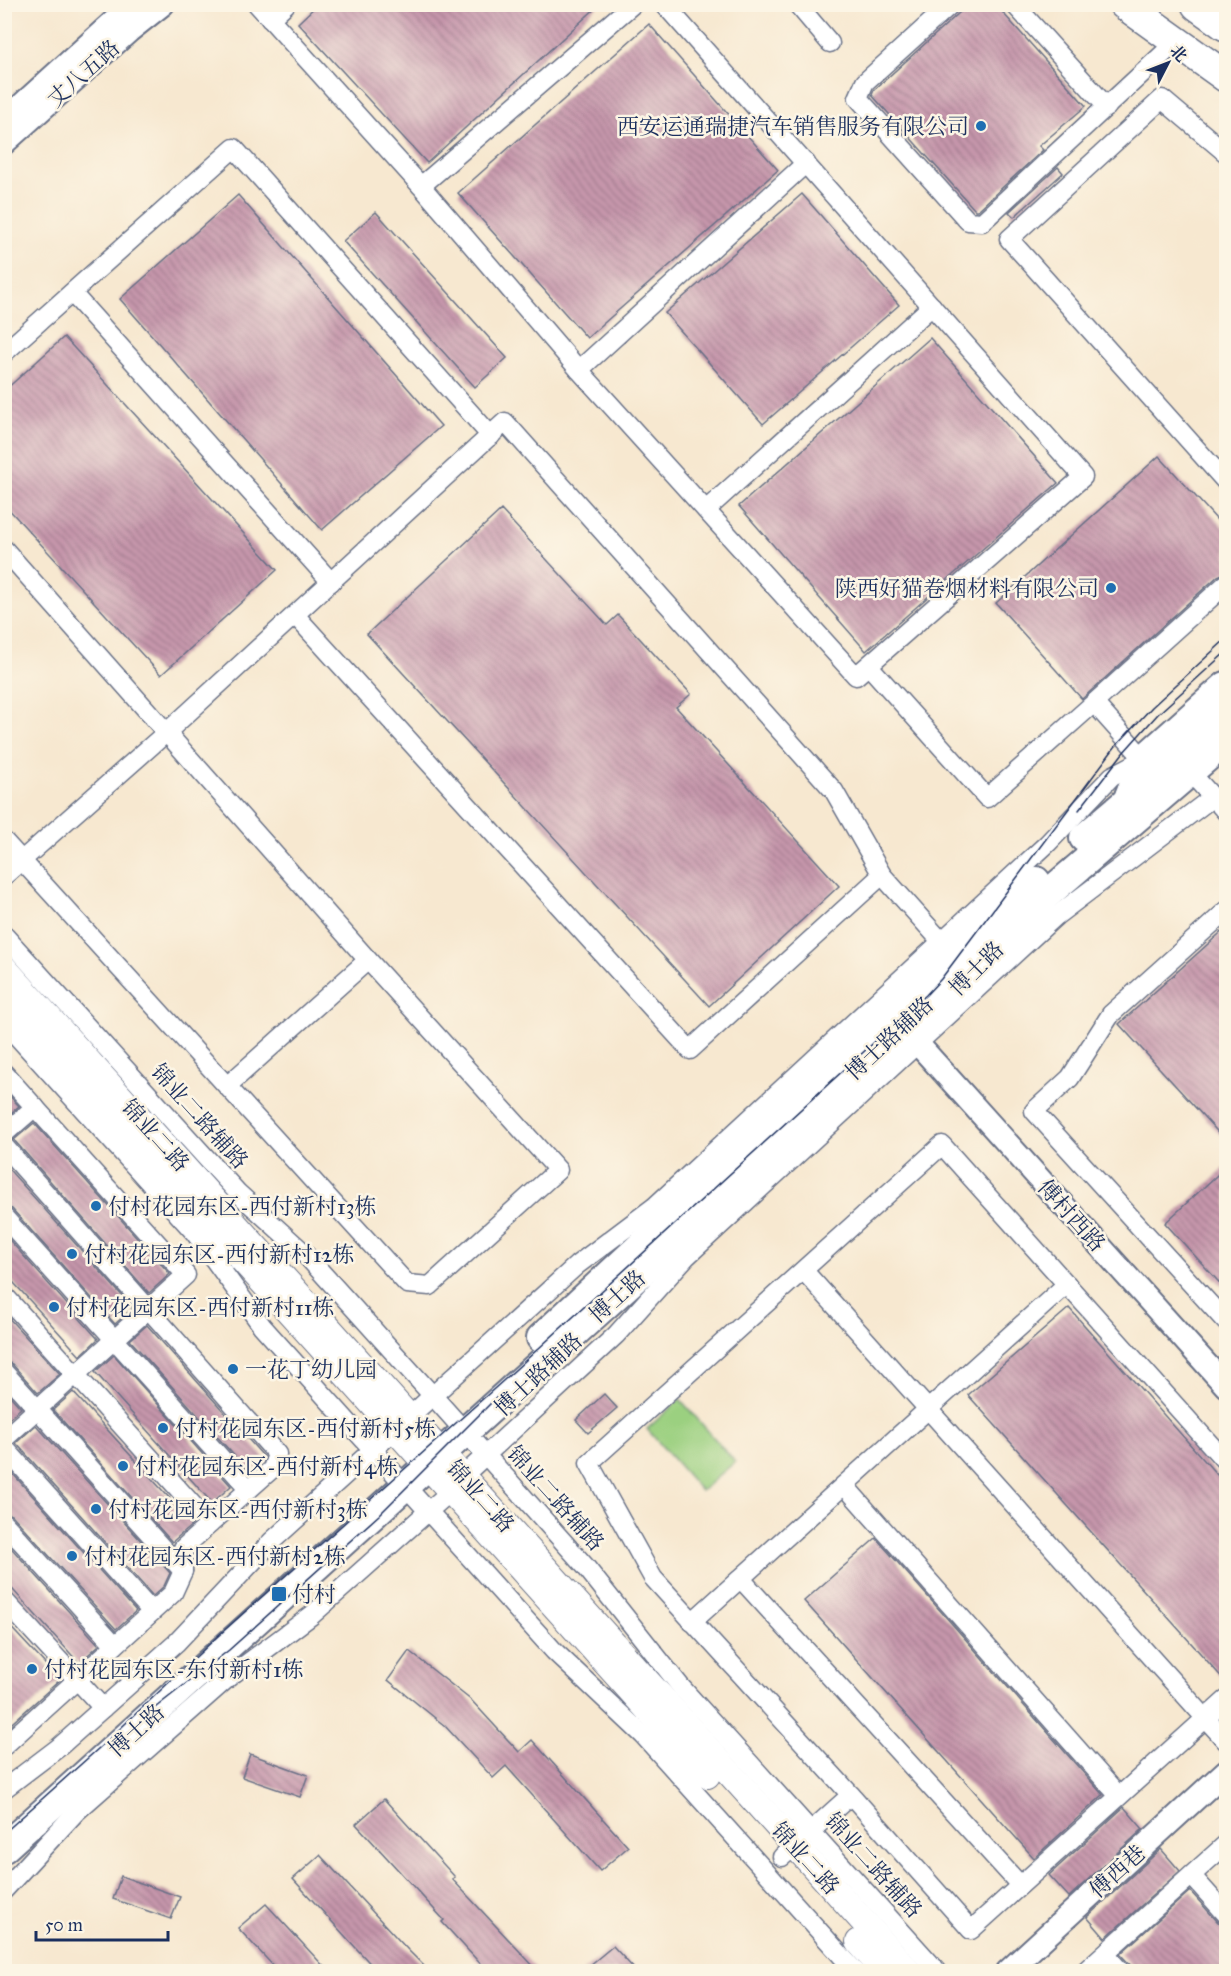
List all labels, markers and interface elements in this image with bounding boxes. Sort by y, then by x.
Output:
north arrow [1138,33,1198,93]
street label: 丈八五路 [42,34,125,113]
text: 北 [1166,41,1191,66]
place label: 西安运通瑞捷汽车销售服务有限公司 [617,113,969,140]
marker: 西安运通瑞捷汽车销售服务有限公司 [974,119,988,133]
place label: 陕西好猫卷烟材料有限公司 [835,575,1099,602]
marker: 陕西好猫卷烟材料有限公司 [1104,581,1118,595]
street label: 博士路 [943,935,1009,1001]
street label: 博士路辅路 [840,991,939,1086]
street label: 锦业二路辅路 [146,1058,254,1174]
street label: 锦业二路 [117,1093,195,1177]
street label: 傅村西路 [1032,1174,1111,1257]
place label: 付村花园东区-西付新村13栋 [108,1193,377,1220]
marker: 付村花园东区-西付新村13栋 [89,1199,103,1213]
place label: 付村花园东区-西付新村12栋 [84,1241,355,1268]
marker: 付村花园东区-西付新村12栋 [65,1247,79,1261]
street label: 博士路 [584,1264,651,1328]
place label: 付村花园东区-西付新村11栋 [66,1294,334,1321]
marker: 付村花园东区-西付新村11栋 [47,1300,61,1314]
street label: 博士路辅路 [489,1327,588,1422]
place label: 一花丁幼儿园 [245,1356,377,1383]
marker: 一花丁幼儿园 [226,1362,240,1376]
place label: 付村花园东区-西付新村5栋 [175,1415,436,1442]
marker: 付村花园东区-西付新村5栋 [156,1421,170,1435]
street label: 锦业二路辅路 [501,1440,610,1556]
place label: 付村花园东区-西付新村4栋 [135,1453,398,1480]
street label: 锦业二路 [441,1455,520,1538]
marker: 付村花园东区-西付新村4栋 [116,1459,130,1473]
place label: 付村花园东区-西付新村3栋 [108,1496,368,1523]
marker: 付村花园东区-西付新村3栋 [89,1502,103,1516]
place label: 付村花园东区-西付新村2栋 [84,1543,346,1570]
marker: 付村花园东区-西付新村2栋 [65,1549,79,1563]
place label: 付村 [292,1581,336,1608]
marker: 付村 [270,1585,288,1603]
place label: 付村花园东区-东付新村1栋 [44,1656,304,1683]
marker: 付村花园东区-东付新村1栋 [25,1662,39,1676]
street label: 博士路 [103,1698,170,1762]
street label: 锦业二路辅路 [819,1807,928,1923]
street label: 锦业二路 [766,1817,845,1900]
street label: 傅西巷 [1084,1839,1151,1903]
scale bar [36,1904,168,1942]
text: 50 m [45,1914,83,1936]

